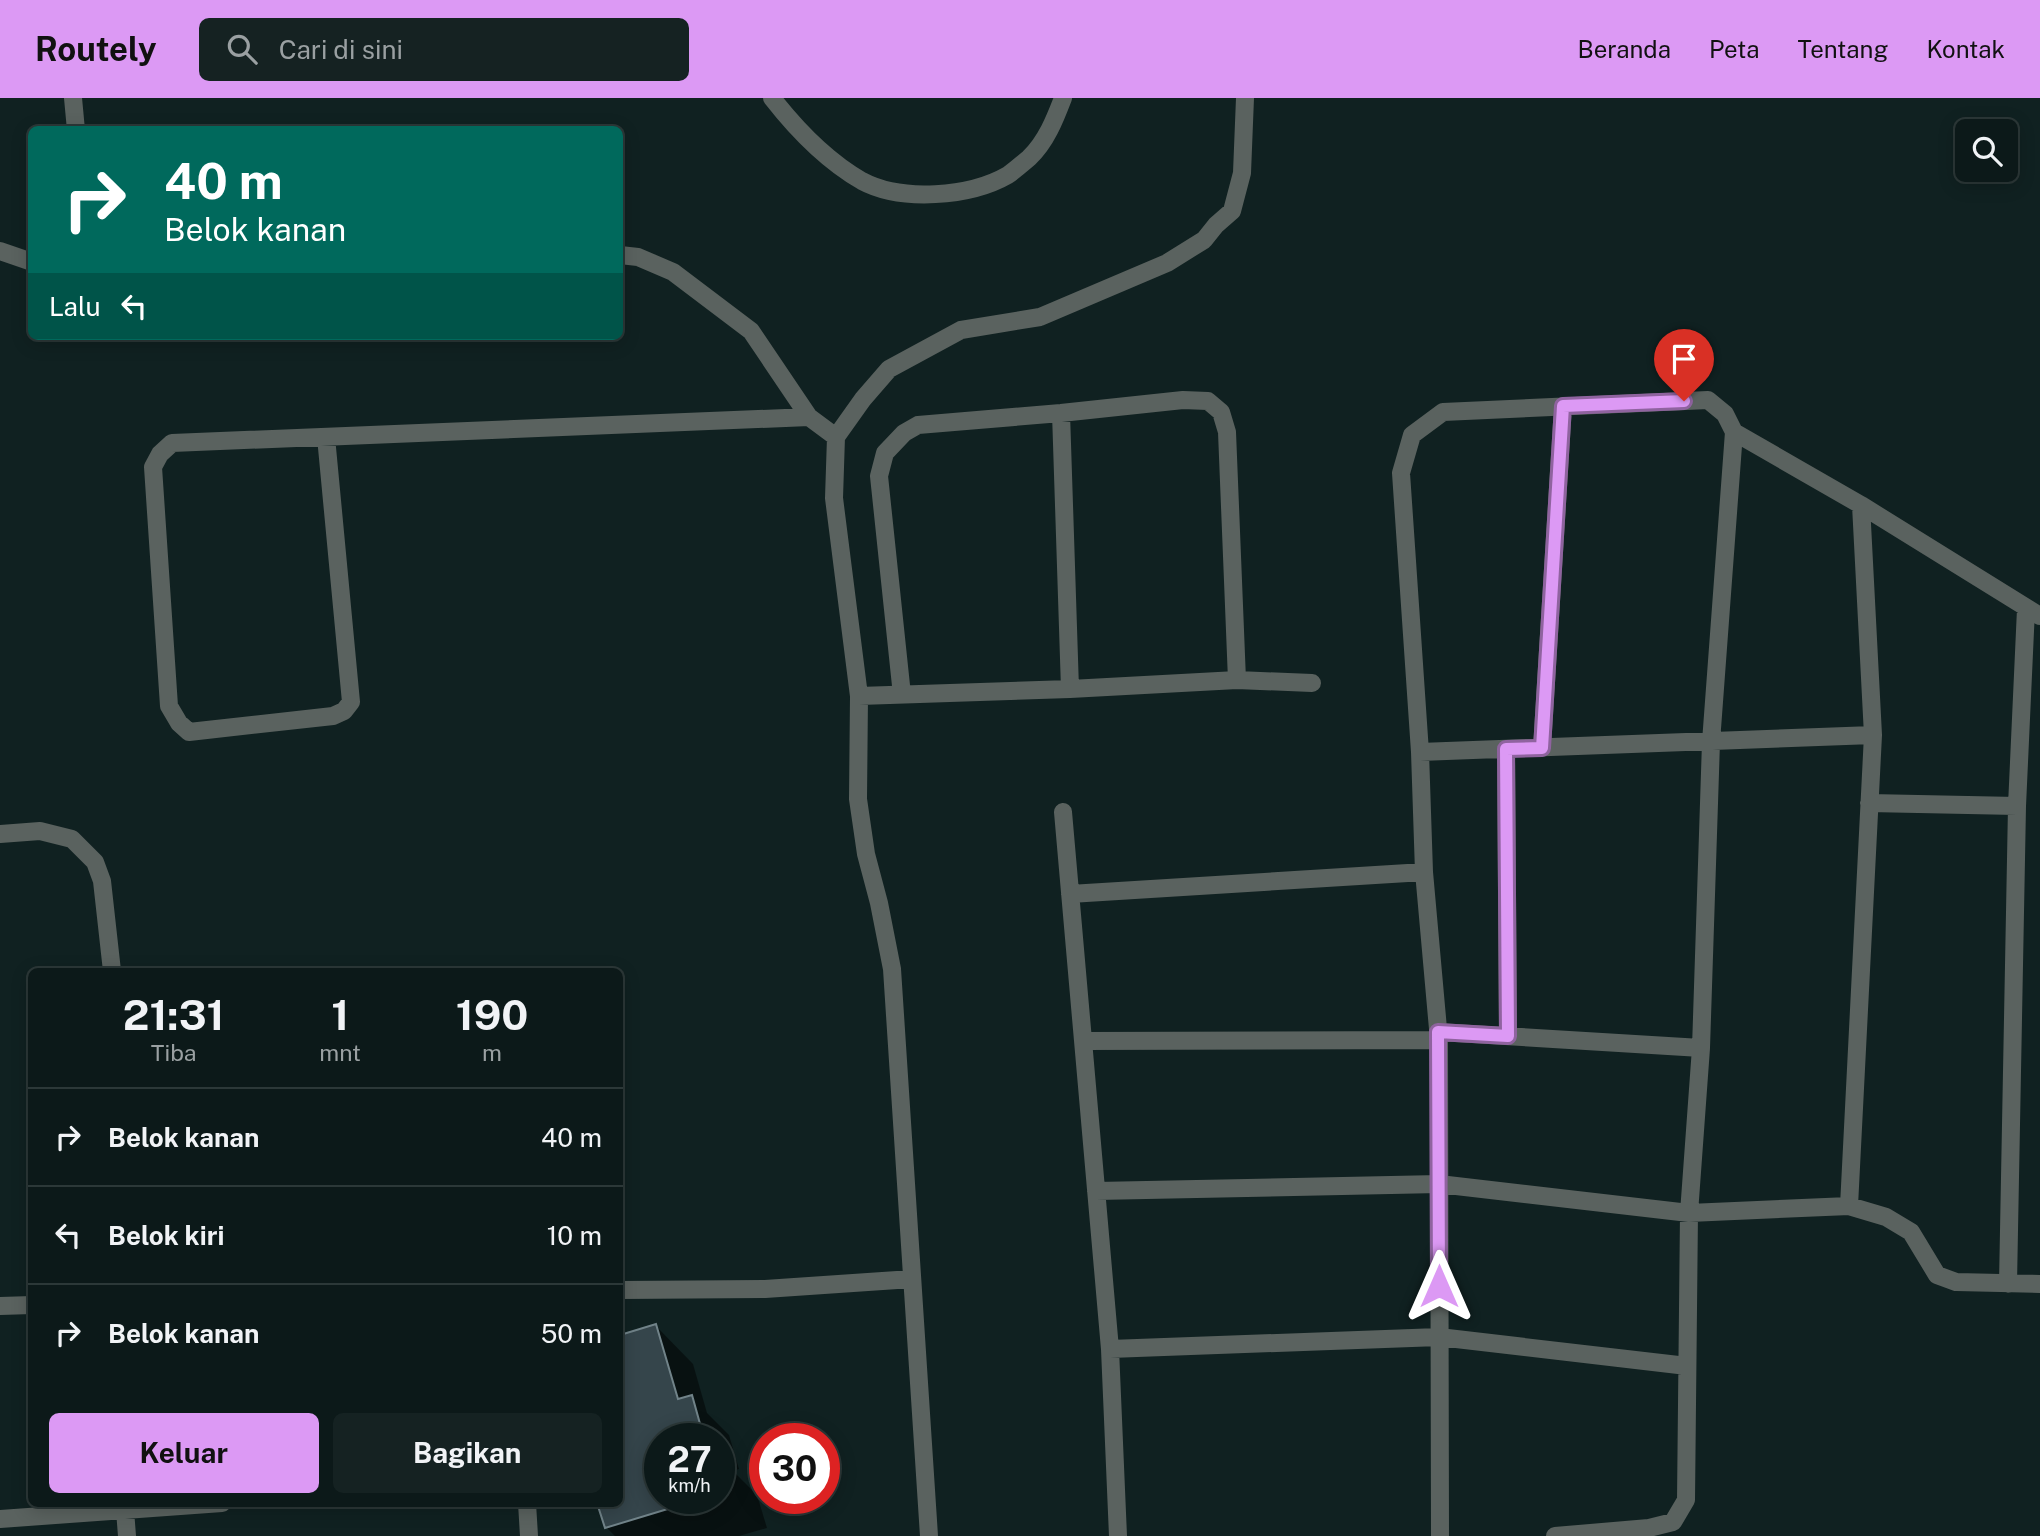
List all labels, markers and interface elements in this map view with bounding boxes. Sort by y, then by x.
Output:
search box [199,18,689,81]
text: Routely [35,30,157,68]
icon: search [223,30,261,68]
text: Cari di sini [279,34,403,65]
text: Beranda [1577,35,1671,63]
text: Peta [1709,35,1760,63]
text: Tentang [1798,35,1888,63]
text: Kontak [1926,35,2005,63]
map controls [1955,119,2018,182]
button: search [1955,119,2018,182]
text: 40 m [164,152,283,210]
icon: right [49,154,140,245]
text: Belok kanan [164,211,346,248]
icon: left [115,287,153,325]
text: Lalu [49,291,101,322]
pin [1654,329,1714,401]
icon: arrive [1665,340,1703,378]
text: 21:31 [123,990,225,1039]
text: 1 [331,990,349,1039]
text: 190 [456,990,528,1039]
text: Tiba [151,1039,197,1066]
text: mnt [319,1039,361,1066]
text: m [482,1039,502,1066]
icon: right [49,1118,87,1156]
text: Belok kanan [108,1122,259,1153]
text: 40 m [541,1122,602,1153]
icon: left [49,1216,87,1254]
text: Belok kiri [108,1220,224,1251]
text: 10 m [547,1220,602,1251]
position arrow [1402,1249,1476,1323]
icon: right [49,1314,87,1352]
text: Belok kanan [108,1318,259,1349]
text: 50 m [541,1318,602,1349]
button: Keluar [49,1413,319,1493]
button: Bagikan [333,1413,602,1493]
speed limit sign: 30 [749,1423,840,1514]
text: 27 [667,1439,712,1480]
text: km/h [668,1475,711,1496]

